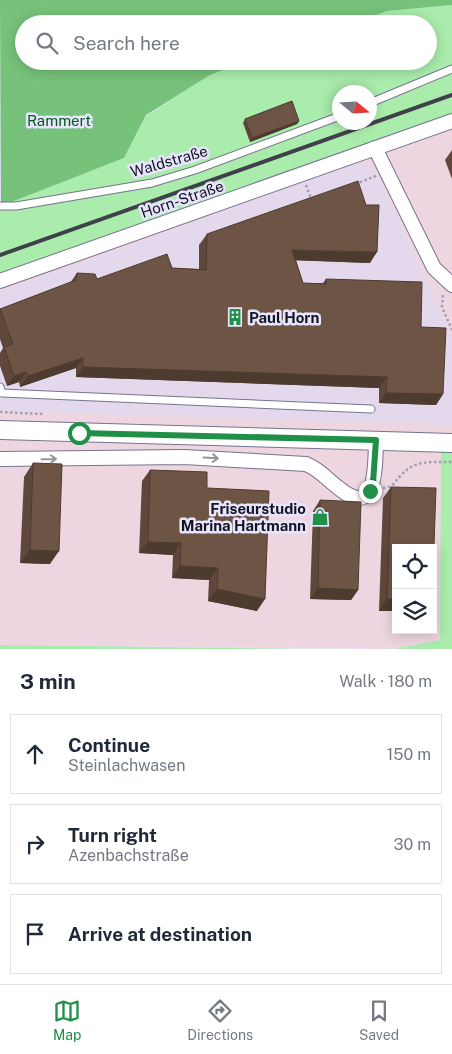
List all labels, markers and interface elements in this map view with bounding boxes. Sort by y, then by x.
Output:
search box [15,15,437,70]
icon: search [33,29,61,57]
text: Search here [73,32,180,54]
north arrow [332,85,377,130]
park label: Rammert [27,112,91,129]
street label: Waldstraße [128,142,210,180]
street label: Horn-Straße [138,177,226,221]
building icon: Paul Horn [225,307,245,327]
place label: Paul Horn [249,309,320,326]
route start [68,422,91,445]
one-way arrow [40,454,56,464]
one-way arrow [203,454,219,463]
route end [359,480,382,503]
place label: Friseurstudio Marina Hartmann [181,500,306,534]
shop icon: Friseurstudio Marina Hartmann [310,507,330,527]
map controls [392,544,437,634]
button: locate [392,544,437,589]
button: layers [392,589,437,634]
text: 3 min [20,669,76,694]
text: Walk · 180 m [339,672,432,691]
text: Continue [68,734,150,756]
icon: ahead [21,740,49,768]
text: 150 m [387,745,431,764]
text: Steinlachwasen [68,756,185,775]
text: Turn right [68,824,157,846]
icon: right [21,830,49,858]
text: 30 m [394,835,431,854]
text: Azenbachstraße [68,846,189,865]
icon: arrive [21,920,49,948]
text: Arrive at destination [68,923,252,945]
tab: Map [53,997,81,1043]
tab: Directions [187,997,253,1043]
tab: Saved [359,997,399,1043]

